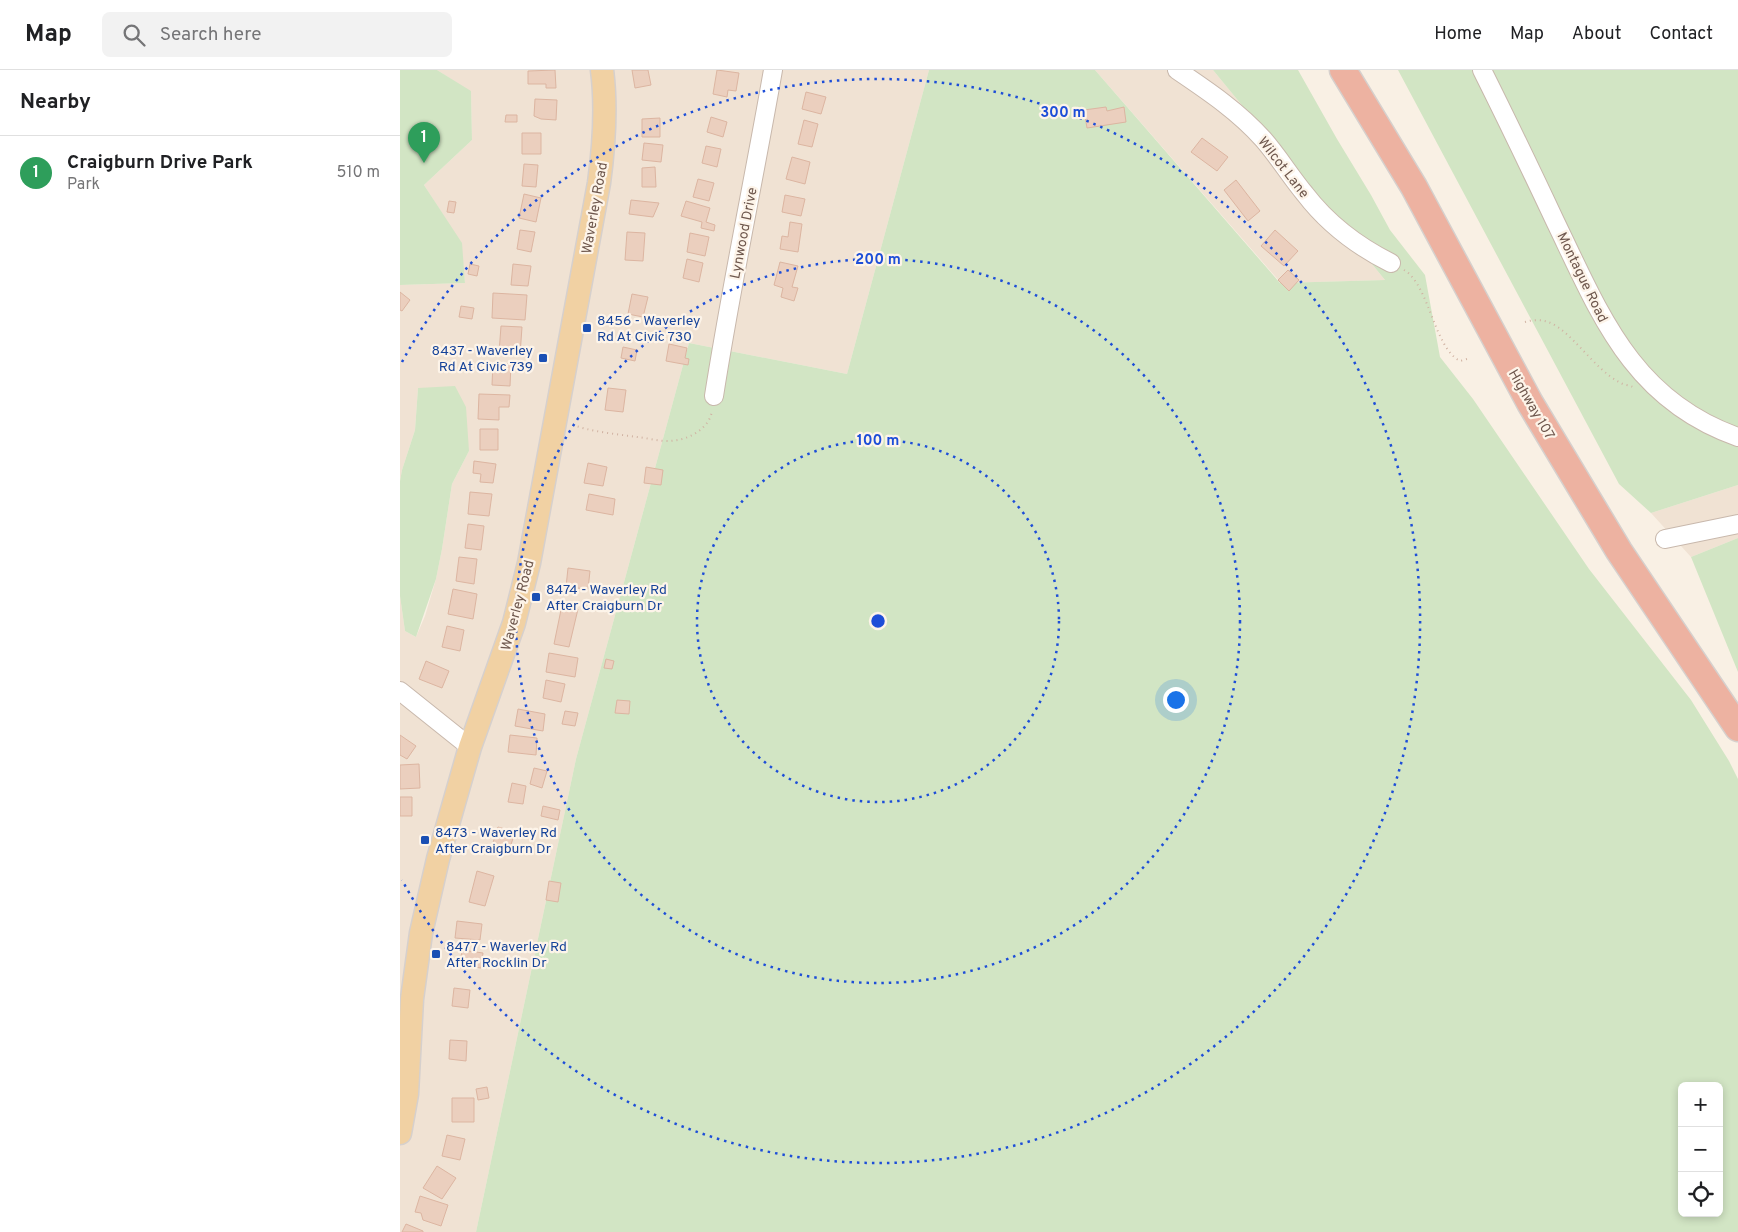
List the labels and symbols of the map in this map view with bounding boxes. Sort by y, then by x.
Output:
text: 300 m [1040,104,1086,123]
pin: 1 [408,122,440,163]
street label: Wilcot Lane [1254,134,1312,202]
street label: Waverley Road [579,161,612,255]
street label: Lynwood Drive [727,186,762,280]
street label: Montague Road [1552,230,1611,326]
text: 200 m [855,251,901,270]
place label: 8456 - Waverley Rd At Civic 730 [597,313,700,346]
marker: 8456 - Waverley Rd At Civic 730 [581,322,593,334]
place label: 8437 - Waverley Rd At Civic 739 [432,343,533,376]
marker: 8437 - Waverley Rd At Civic 739 [537,352,549,364]
street label: Highway 107 [1504,367,1558,443]
text: 100 m [857,432,899,451]
street label: Waverley Road [498,558,539,652]
place label: 8474 - Waverley Rd After Craigburn Dr [546,582,667,615]
marker: 8474 - Waverley Rd After Craigburn Dr [530,591,542,603]
centre of rings [869,612,887,630]
your location [1163,687,1189,713]
place label: 8473 - Waverley Rd After Craigburn Dr [435,825,557,858]
marker: 8473 - Waverley Rd After Craigburn Dr [419,834,431,846]
place label: 8477 - Waverley Rd After Rocklin Dr [446,939,567,972]
marker: 8477 - Waverley Rd After Rocklin Dr [430,948,442,960]

